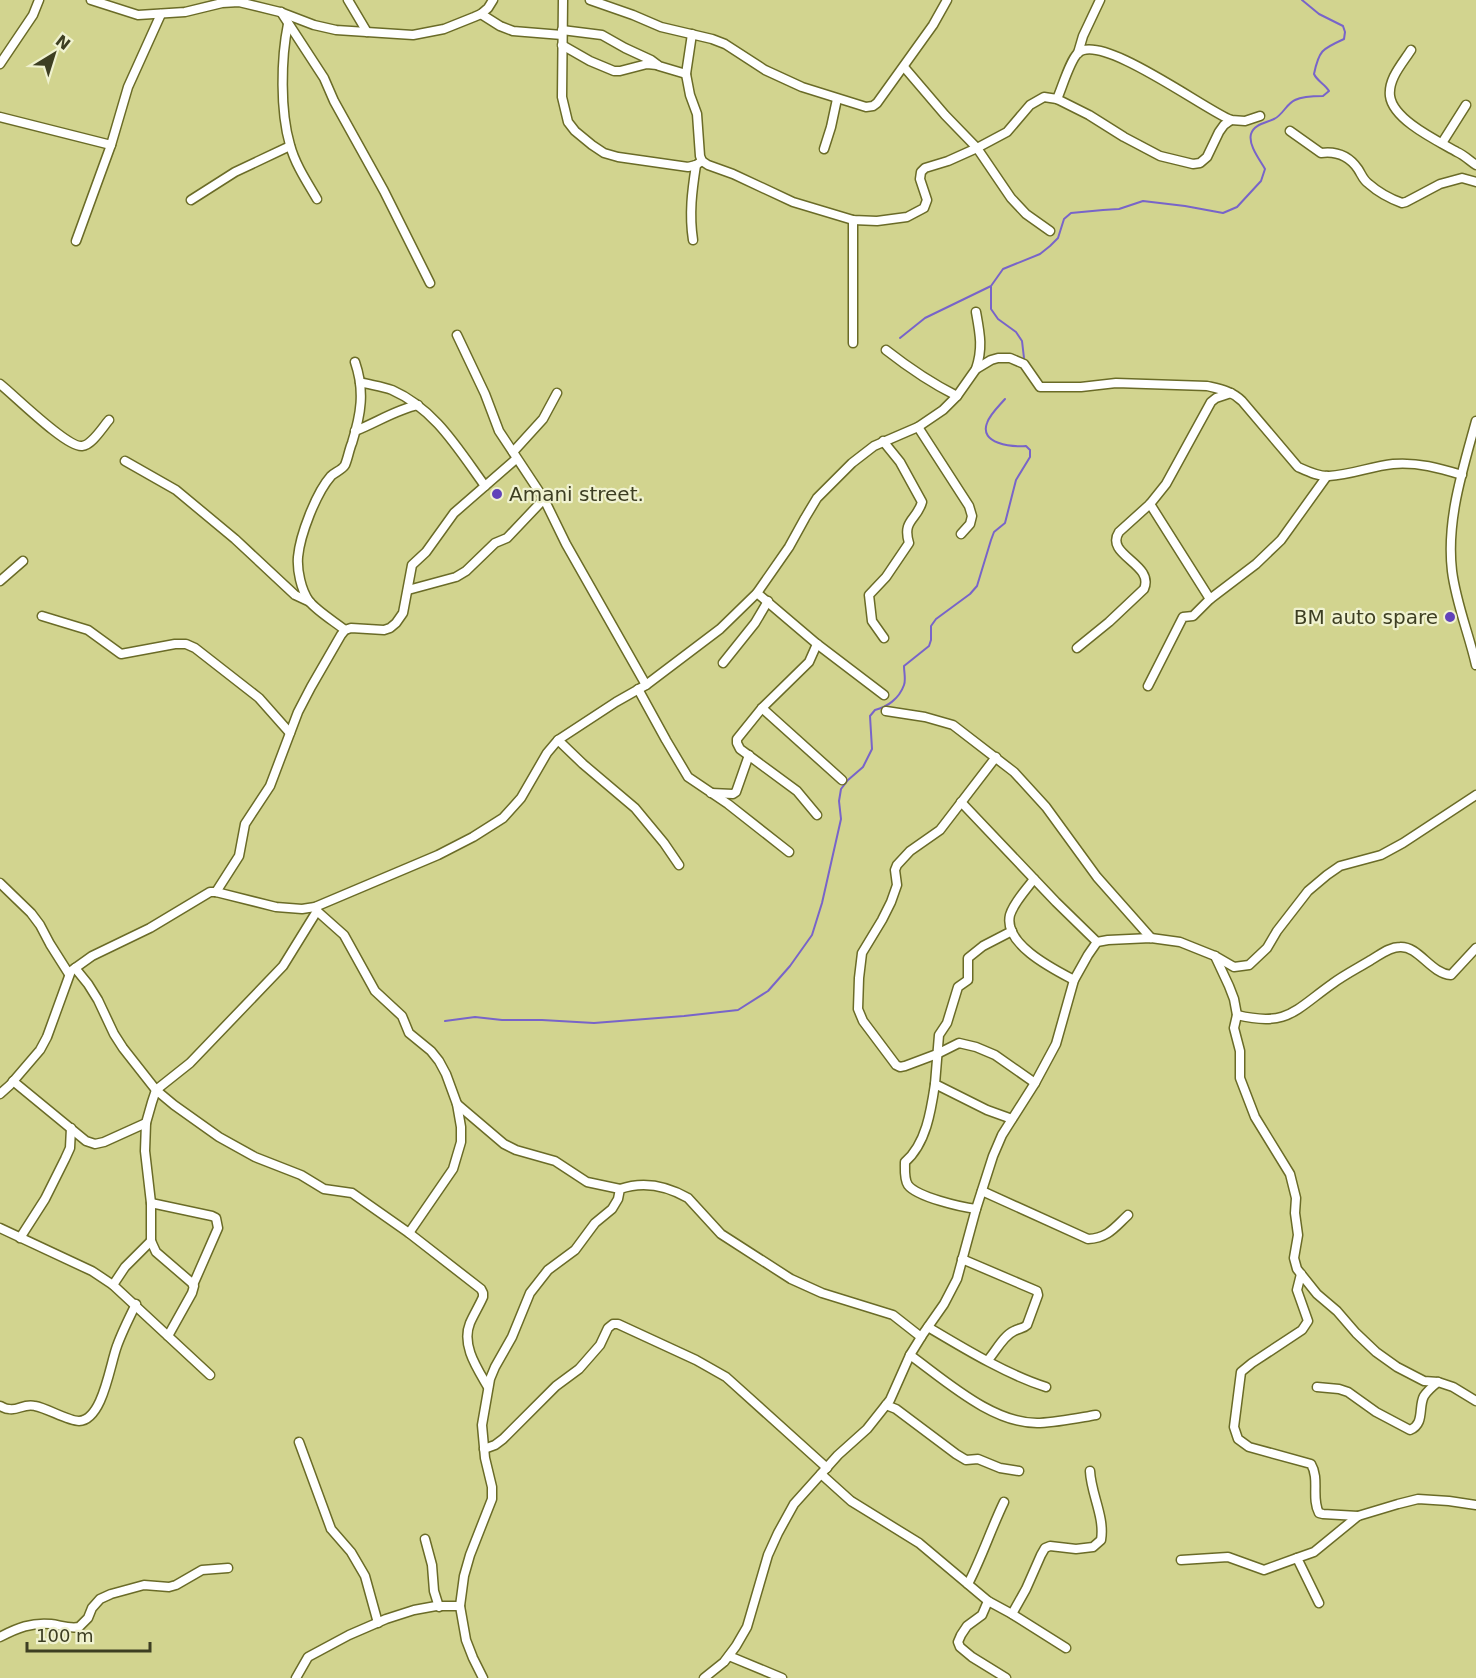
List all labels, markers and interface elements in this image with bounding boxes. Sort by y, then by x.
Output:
north arrow [24,24,84,84]
text: N [52,31,74,54]
place label: Amani street. [509,482,644,506]
marker: Amani street. [490,487,504,501]
place label: BM auto spare [1294,605,1438,629]
marker: BM auto spare [1443,610,1457,624]
scale bar [27,1615,150,1653]
text: 100 m [36,1625,94,1646]

